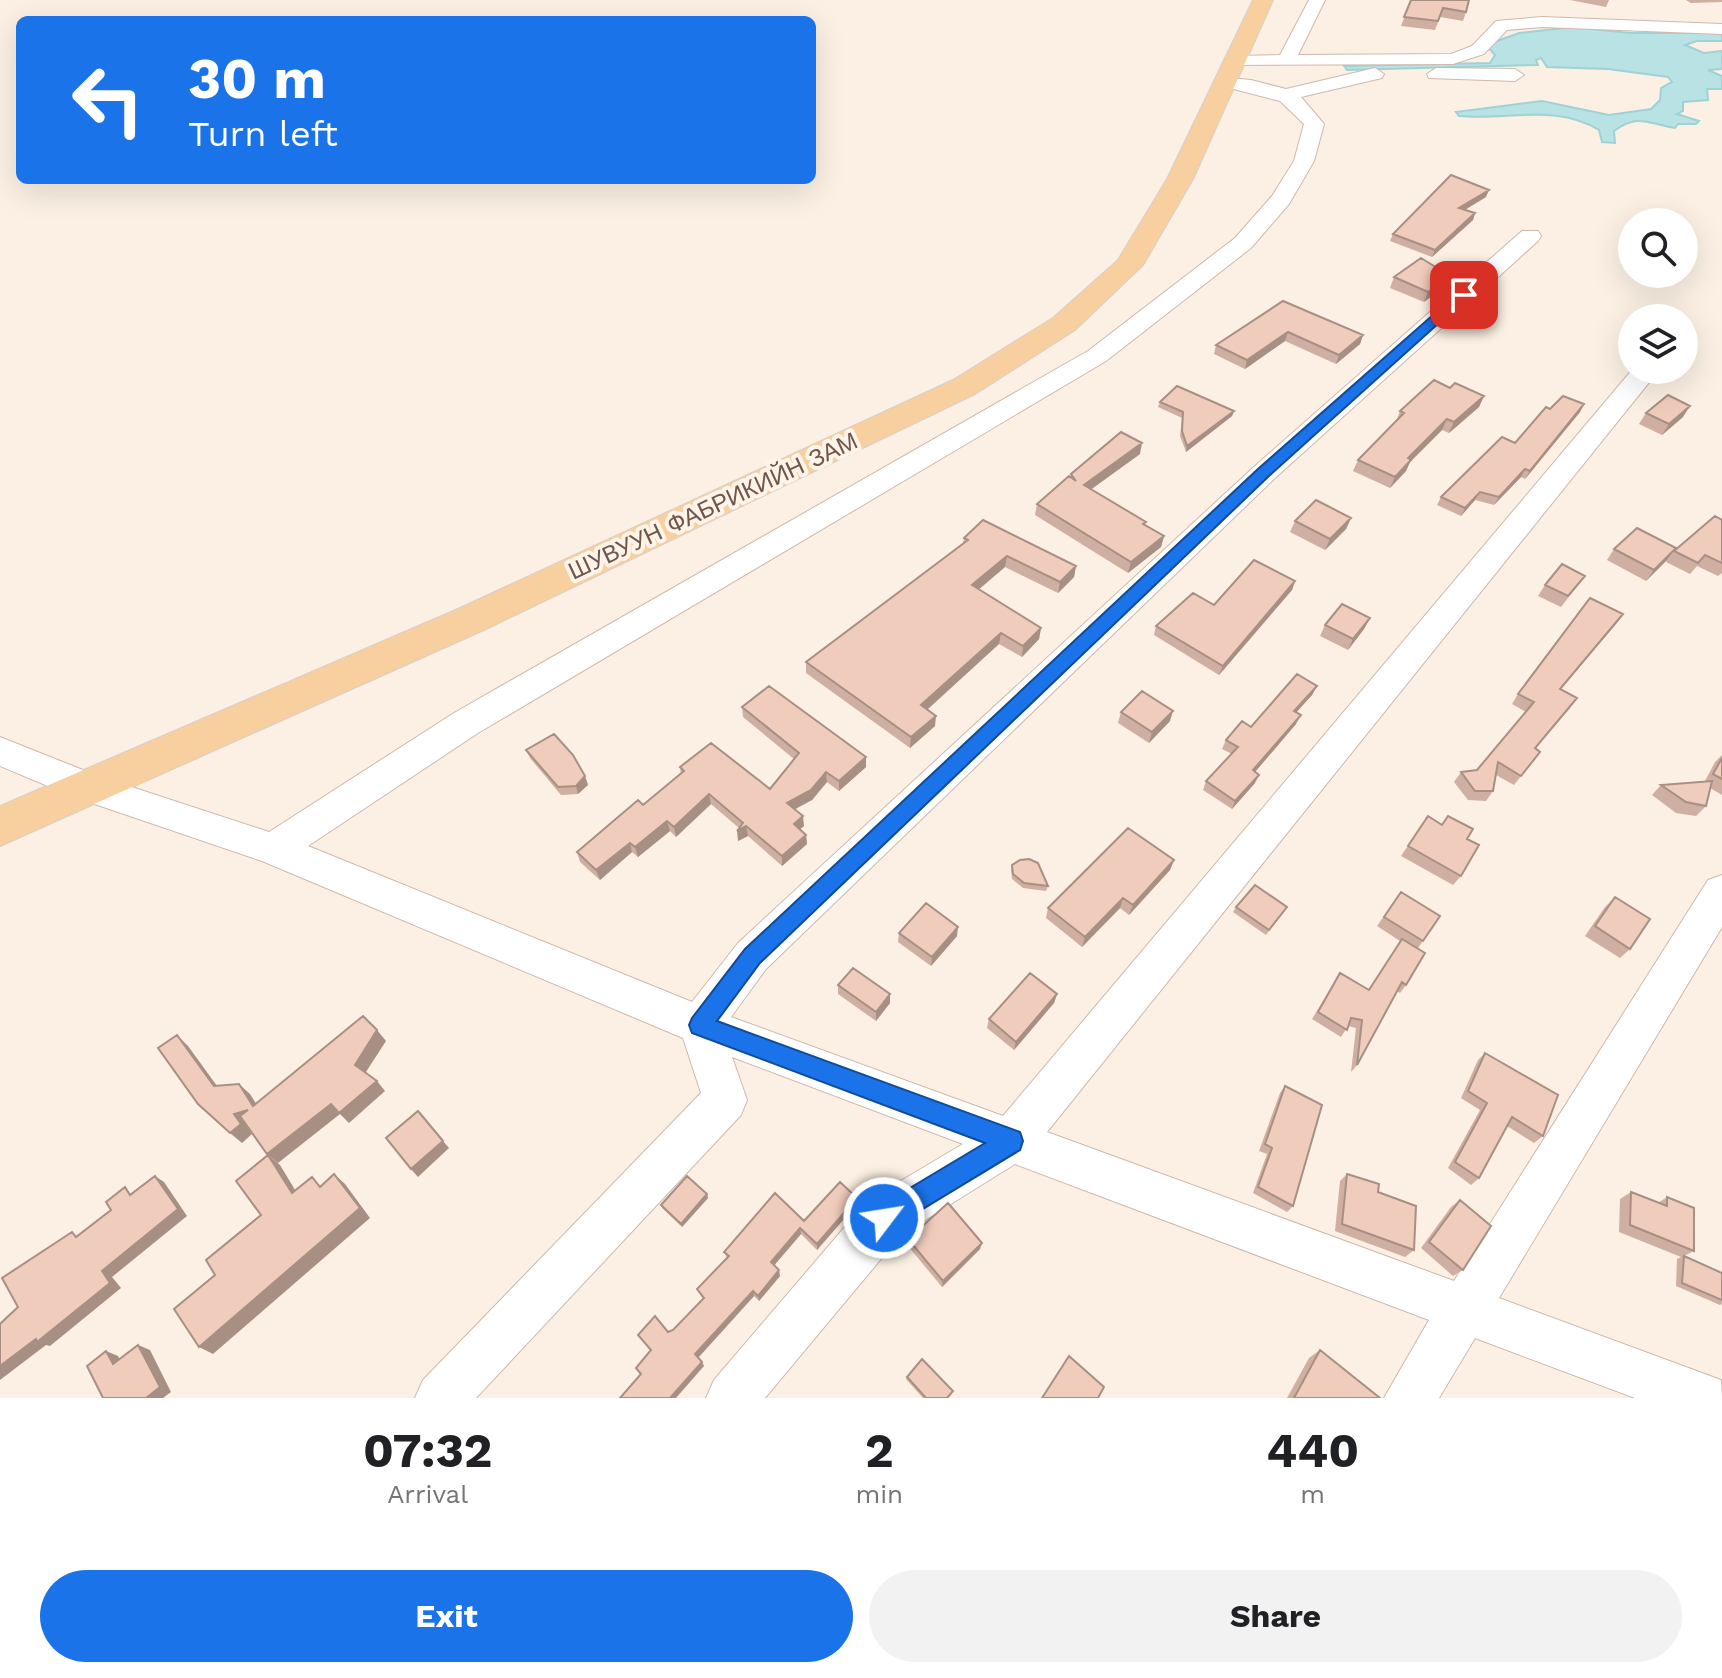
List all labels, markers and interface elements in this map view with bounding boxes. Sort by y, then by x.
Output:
text: 30 m [188,46,326,112]
icon: left [56,48,160,152]
text: Turn left [188,113,338,155]
map controls [1618,208,1698,384]
button: search [1618,208,1698,288]
pin [1430,261,1498,329]
icon: arrive [1442,273,1486,317]
button: layers [1618,304,1698,384]
street label: ШУВУУН ФАБРИКИЙН ЗАМ [564,427,862,585]
position arrow [842,1176,926,1260]
text: 07:32 [363,1422,492,1479]
text: 2 [865,1422,894,1479]
text: 440 [1266,1422,1359,1479]
text: Arrival [387,1479,468,1509]
text: min [855,1479,903,1509]
text: m [1300,1479,1325,1509]
button: Exit [40,1570,853,1662]
button: Share [869,1570,1682,1662]

